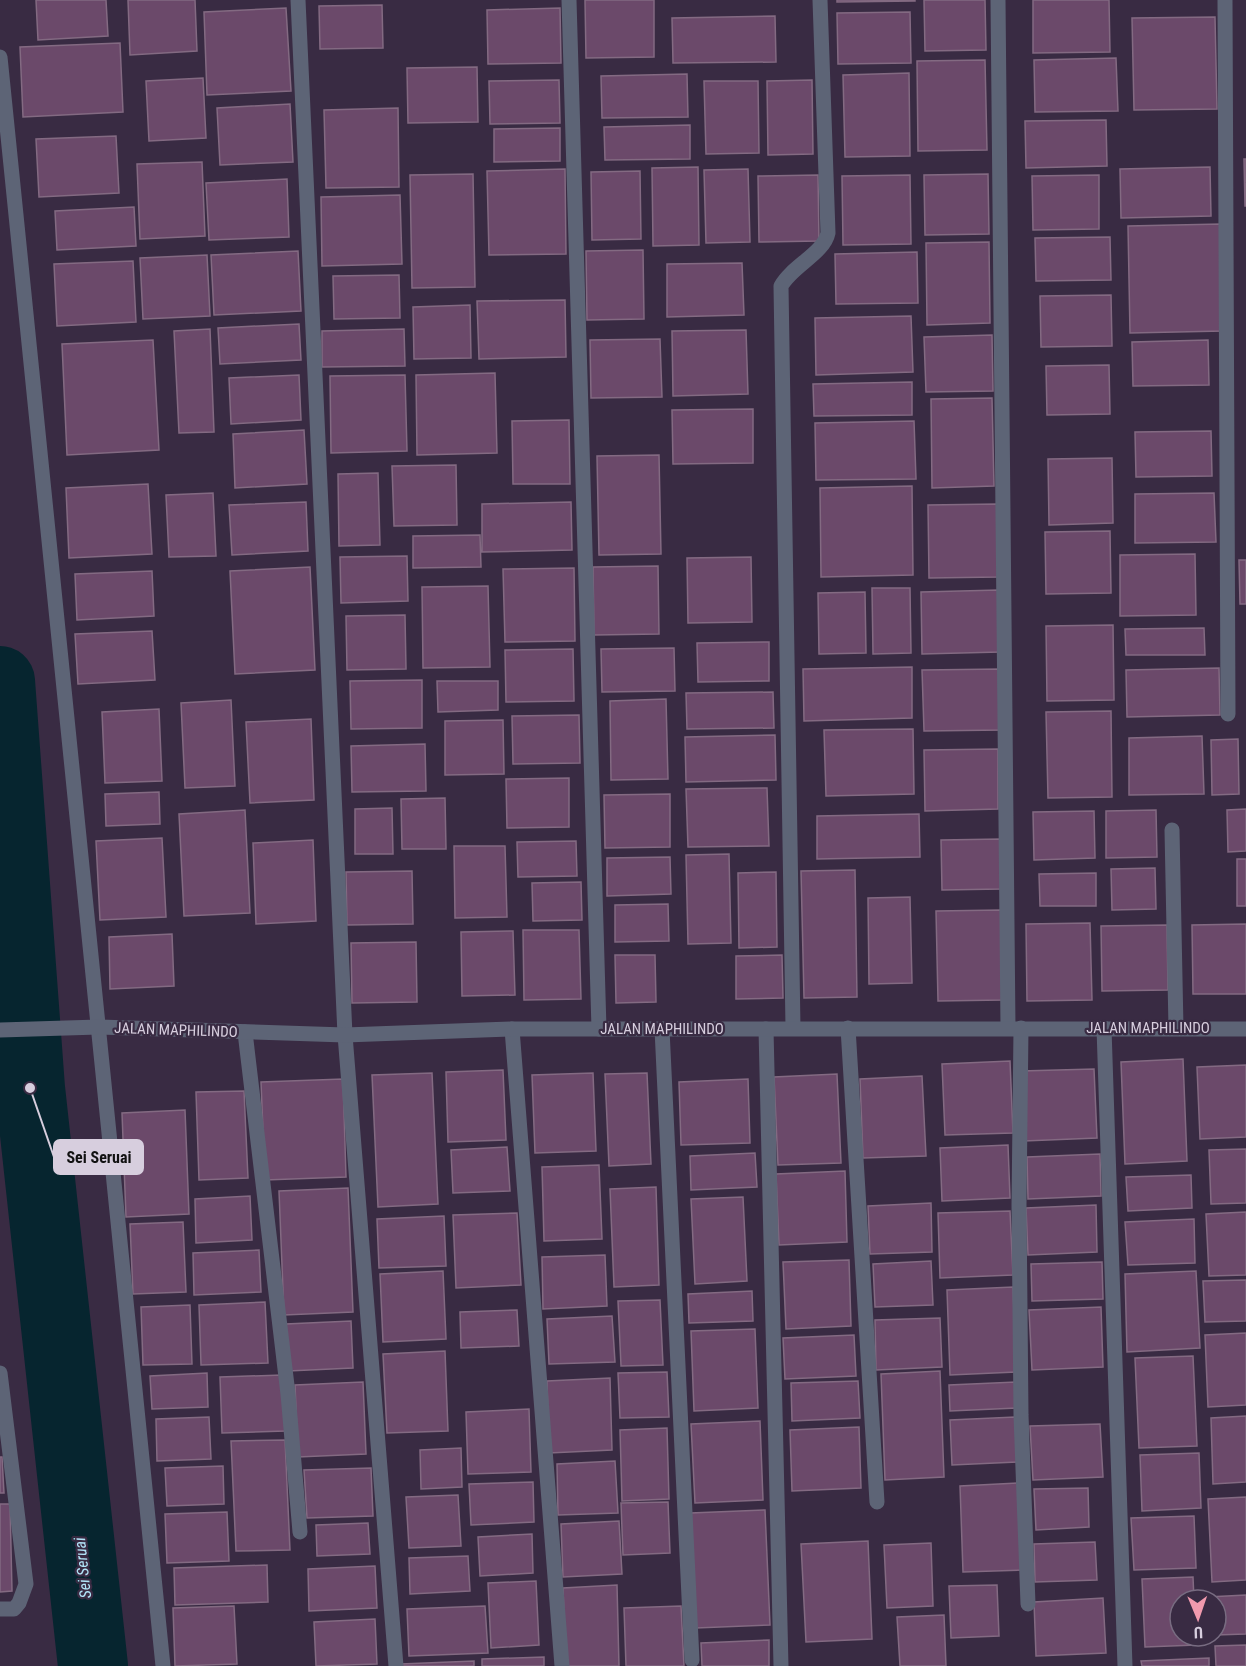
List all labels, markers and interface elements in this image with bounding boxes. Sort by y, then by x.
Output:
street label: JALAN MAPHILINDO [114,1019,238,1041]
street label: JALAN MAPHILINDO [1086,1019,1210,1037]
street label: JALAN MAPHILINDO [600,1020,724,1038]
callout: Sei Seruai [54,1140,143,1174]
text: Sei Seruai [66,1148,132,1167]
water label: Sei Seruai [70,1536,95,1599]
north arrow [1168,1588,1228,1648]
text: U [1194,1623,1203,1642]

